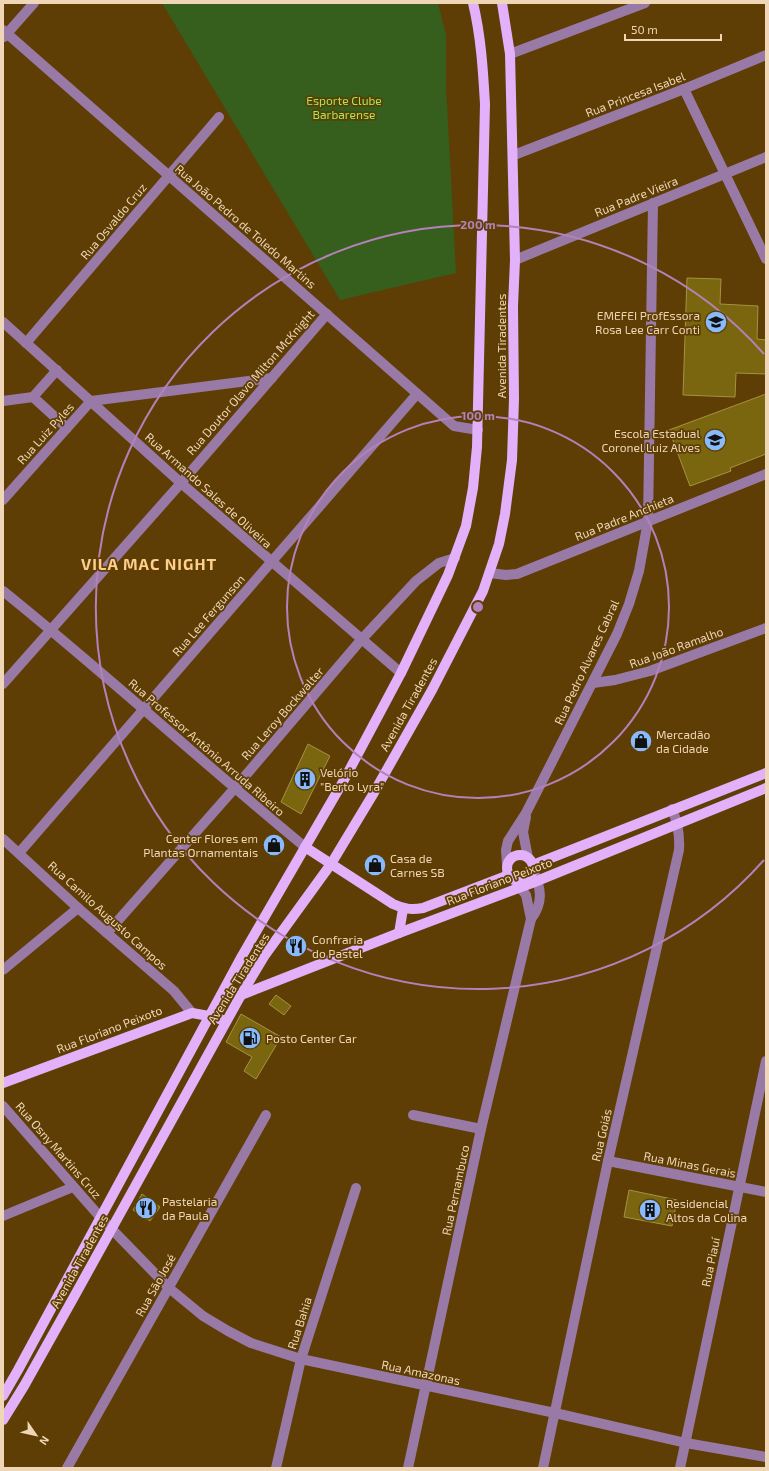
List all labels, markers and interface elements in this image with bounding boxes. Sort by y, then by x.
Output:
scale bar [625,16,721,42]
text: 50 m [631,22,658,36]
street label: Rua Princesa Isabel [583,68,687,119]
park label: Esporte Clube Barbarense [306,93,382,121]
street label: Rua João Pedro de Toledo Martins [173,161,319,291]
street label: Rua Padre Vieira [592,173,680,219]
street label: Rua Osvaldo Cruz [77,180,149,262]
text: 200 m [460,217,496,231]
street label: Avenida Tiradentes [494,294,508,398]
street label: Rua Doutor Olavo Milton McKnight [183,306,317,457]
place label: EMEFEI ProfEssora Rosa Lee Carr Conti [595,308,700,336]
school or university icon: EMEFEI ProfEssora Rosa Lee Carr Conti [703,309,729,335]
street label: Rua Luiz Pyles [14,399,76,467]
text: 100 m [461,408,495,422]
place label: Escola Estadual Coronel Luiz Alves [601,426,700,454]
school or university icon: Escola Estadual Coronel Luiz Alves [702,427,728,453]
street label: Rua Armando Sales de Oliveira [143,429,275,551]
street label: Rua Padre Anchieta [573,491,675,543]
district label: VILA MAC NIGHT [81,554,217,573]
street label: Rua Lee Fergunson [169,571,247,659]
street label: Rua Pedro Alvares Cabral [551,597,621,727]
centre of rings [471,600,485,614]
street label: Rua João Ramalho [627,623,725,670]
street label: Avenida Tiradentes [377,655,439,753]
street label: Rua Leroy Bockwalter [238,664,326,762]
street label: Rua Professor Antônio Arruda Ribeiro [126,675,288,819]
place label: Mercadão da Cidade [656,727,711,755]
shop icon: Mercadão da Cidade [628,728,654,754]
place label: Velório "Berto Lyra" [320,765,384,793]
building icon: Velório "Berto Lyra" [292,766,318,792]
place label: Center Flores em Plantas Ornamentais [143,831,258,859]
shop icon: Center Flores em Plantas Ornamentais [261,832,287,858]
place label: Casa de Carnes SB [390,851,445,879]
shop icon: Casa de Carnes SB [362,852,388,878]
street label: Rua Floriano Peixoto [444,854,554,908]
street label: Rua Camilo Augusto Campos [46,858,170,972]
street label: Avenida Tiradentes [204,930,272,1026]
place label: Confraria do Pastel [312,932,363,960]
restaurant icon: Confraria do Pastel [283,933,309,959]
street label: Rua Floriano Peixoto [54,1002,164,1056]
fuel station icon: Posto Center Car [237,1025,263,1051]
place label: Posto Center Car [266,1031,357,1045]
street label: Rua Osny Martins Cruz [13,1099,105,1201]
street label: Rua Goiás [588,1107,614,1163]
street label: Rua Pernambuco [439,1143,471,1237]
street label: Rua Minas Gerais [643,1148,737,1180]
place label: Pastelaria da Paula [162,1194,217,1222]
restaurant icon: Pastelaria da Paula [133,1195,159,1221]
place label: Residencial Altos da Colina [666,1196,747,1224]
building icon: Residencial Altos da Colina [637,1197,663,1223]
street label: Avenida Tiradentes [48,1212,110,1310]
street label: Rua Piauí [698,1235,722,1288]
street label: Rua São José [132,1251,178,1319]
street label: Rua Bahia [284,1295,314,1351]
street label: Rua Amazonas [380,1357,462,1387]
north arrow [16,1415,56,1455]
text: N [37,1434,52,1448]

